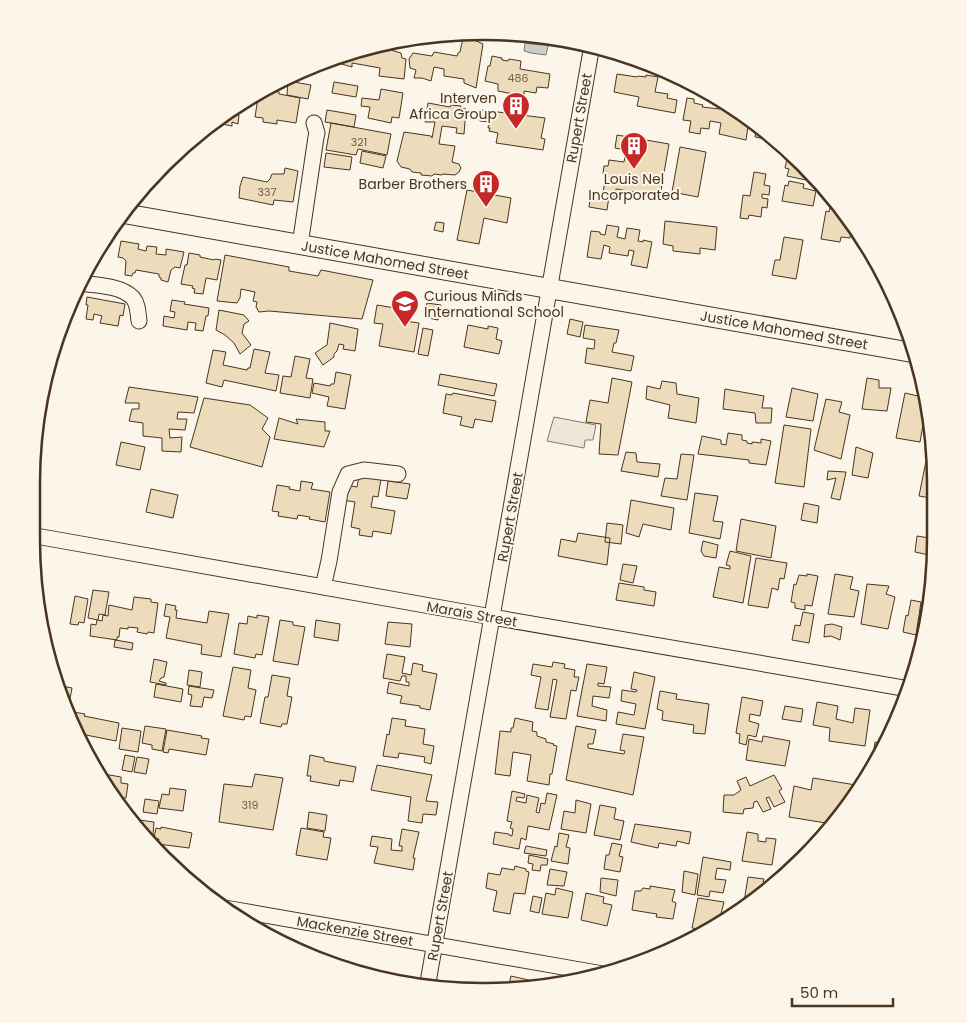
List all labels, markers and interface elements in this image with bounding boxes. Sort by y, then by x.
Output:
house number: 486 [508,70,528,86]
street label: Rupert Street [561,72,597,164]
place label: Interven Africa Group [409,88,497,124]
building icon: Interven Africa Group [501,91,531,130]
building icon: Louis Nel Incorporated [619,131,649,170]
house number: 321 [351,134,367,150]
building icon: Barber Brothers [471,169,501,208]
place label: Louis Nel Incorporated [588,169,680,205]
place label: Barber Brothers [359,174,467,194]
house number: 337 [258,184,276,200]
street label: Justice Mahomed Street [300,235,470,285]
place label: Curious Minds International School [424,286,564,322]
school or university icon: Curious Minds International School [390,289,420,328]
street label: Justice Mahomed Street [699,305,869,355]
street label: Rupert Street [492,471,528,563]
street label: Marais Street [425,596,519,632]
house number: 319 [242,797,259,813]
street label: Rupert Street [422,870,458,962]
street label: Mackenzie Street [295,911,415,951]
scale bar [792,976,893,1008]
text: 50 m [800,982,838,1003]

